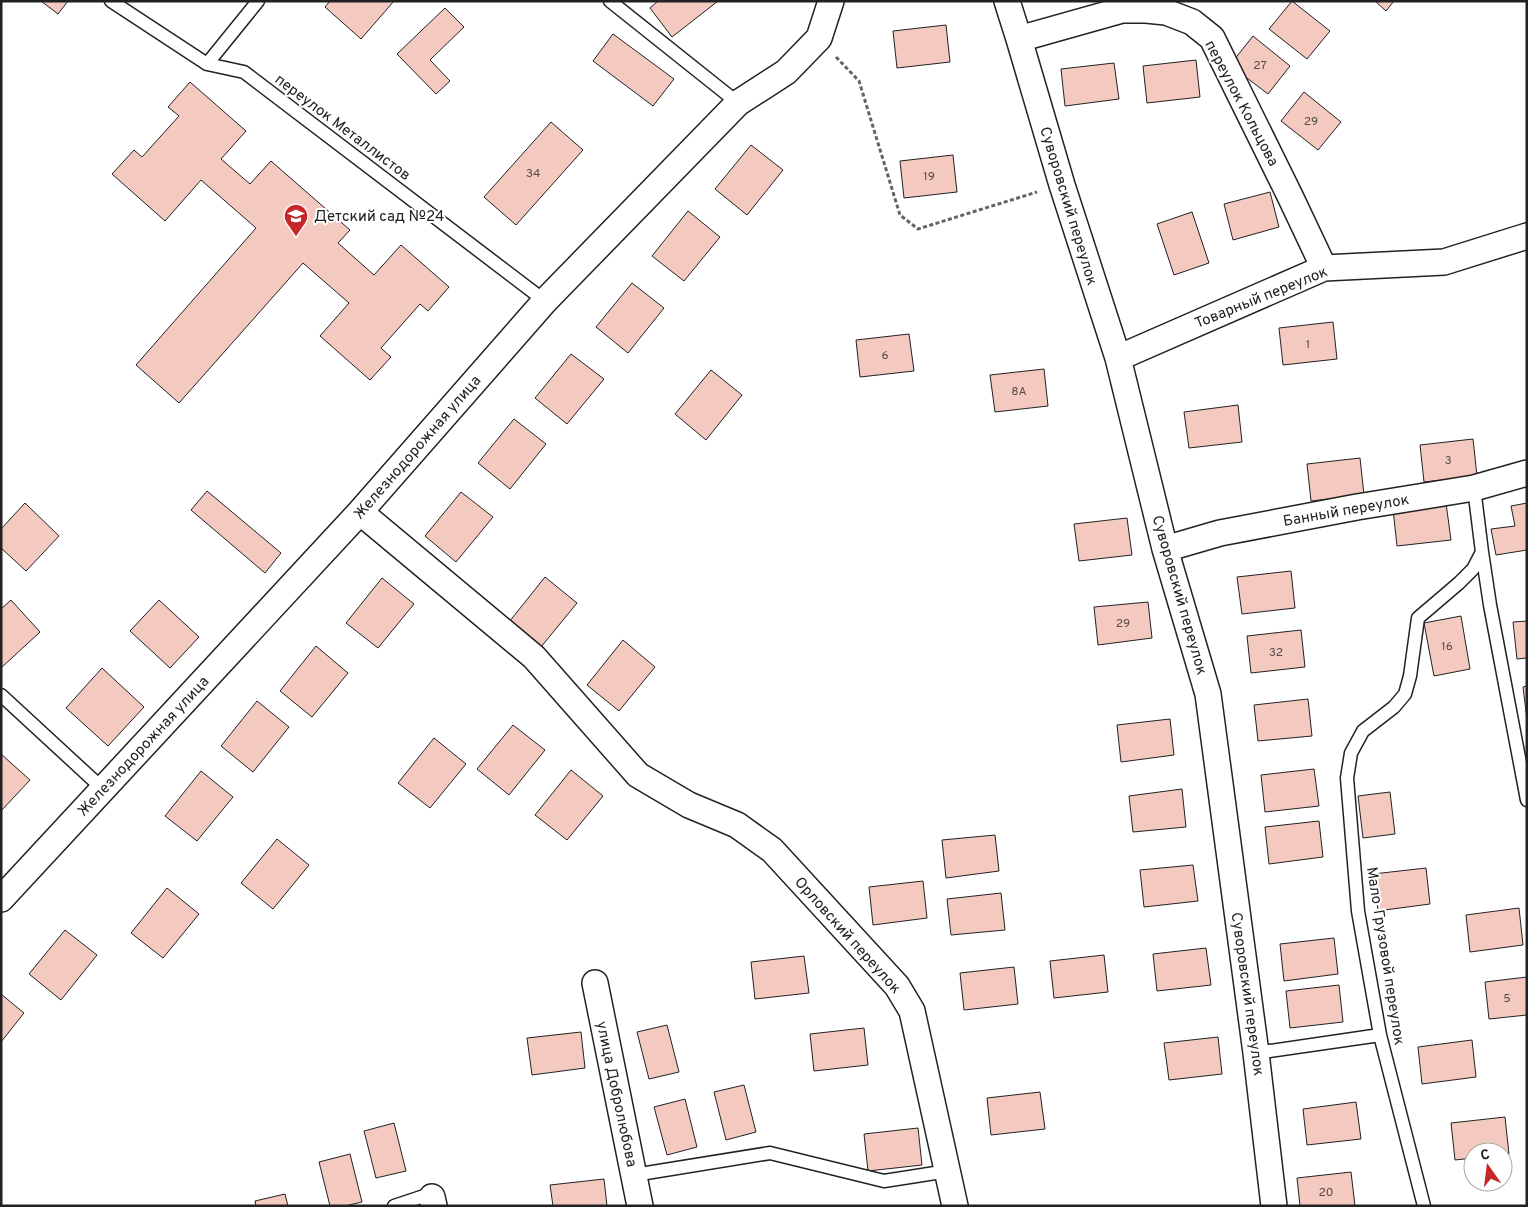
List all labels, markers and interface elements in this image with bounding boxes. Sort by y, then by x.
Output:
street label: переулок Кольцова [1199,37,1282,170]
house number: 27 [1253,58,1267,74]
street label: переулок Металлистов [270,71,414,185]
house number: 29 [1304,114,1318,130]
street label: Суворовский переулок [1034,125,1101,288]
house number: 34 [526,166,540,182]
house number: 19 [923,169,935,185]
school or university icon: Детский сад №24 [283,203,309,237]
place label: Детский сад №24 [314,208,444,227]
street label: Товарный переулок [1192,263,1331,334]
house number: 1 [1306,337,1310,353]
house number: 6 [881,348,889,364]
street label: Железнодорожная улица [350,372,486,524]
house number: 8А [1011,384,1027,400]
house number: 3 [1444,453,1452,469]
street label: Банный переулок [1282,491,1411,532]
street label: Суворовский переулок [1147,514,1210,677]
house number: 29 [1116,616,1130,632]
house number: 16 [1441,639,1453,655]
house number: 32 [1269,645,1283,661]
street label: Железнодорожная улица [74,673,214,821]
street label: Мало-Грузовой переулок [1361,866,1408,1047]
street label: Орловский переулок [789,874,904,998]
street label: Суворовский переулок [1226,911,1267,1077]
house number: 5 [1503,991,1511,1007]
street label: улица Добролюбова [591,1020,640,1169]
north arrow [1463,1142,1513,1192]
text: С [1479,1146,1492,1165]
house number: 20 [1318,1185,1334,1201]

